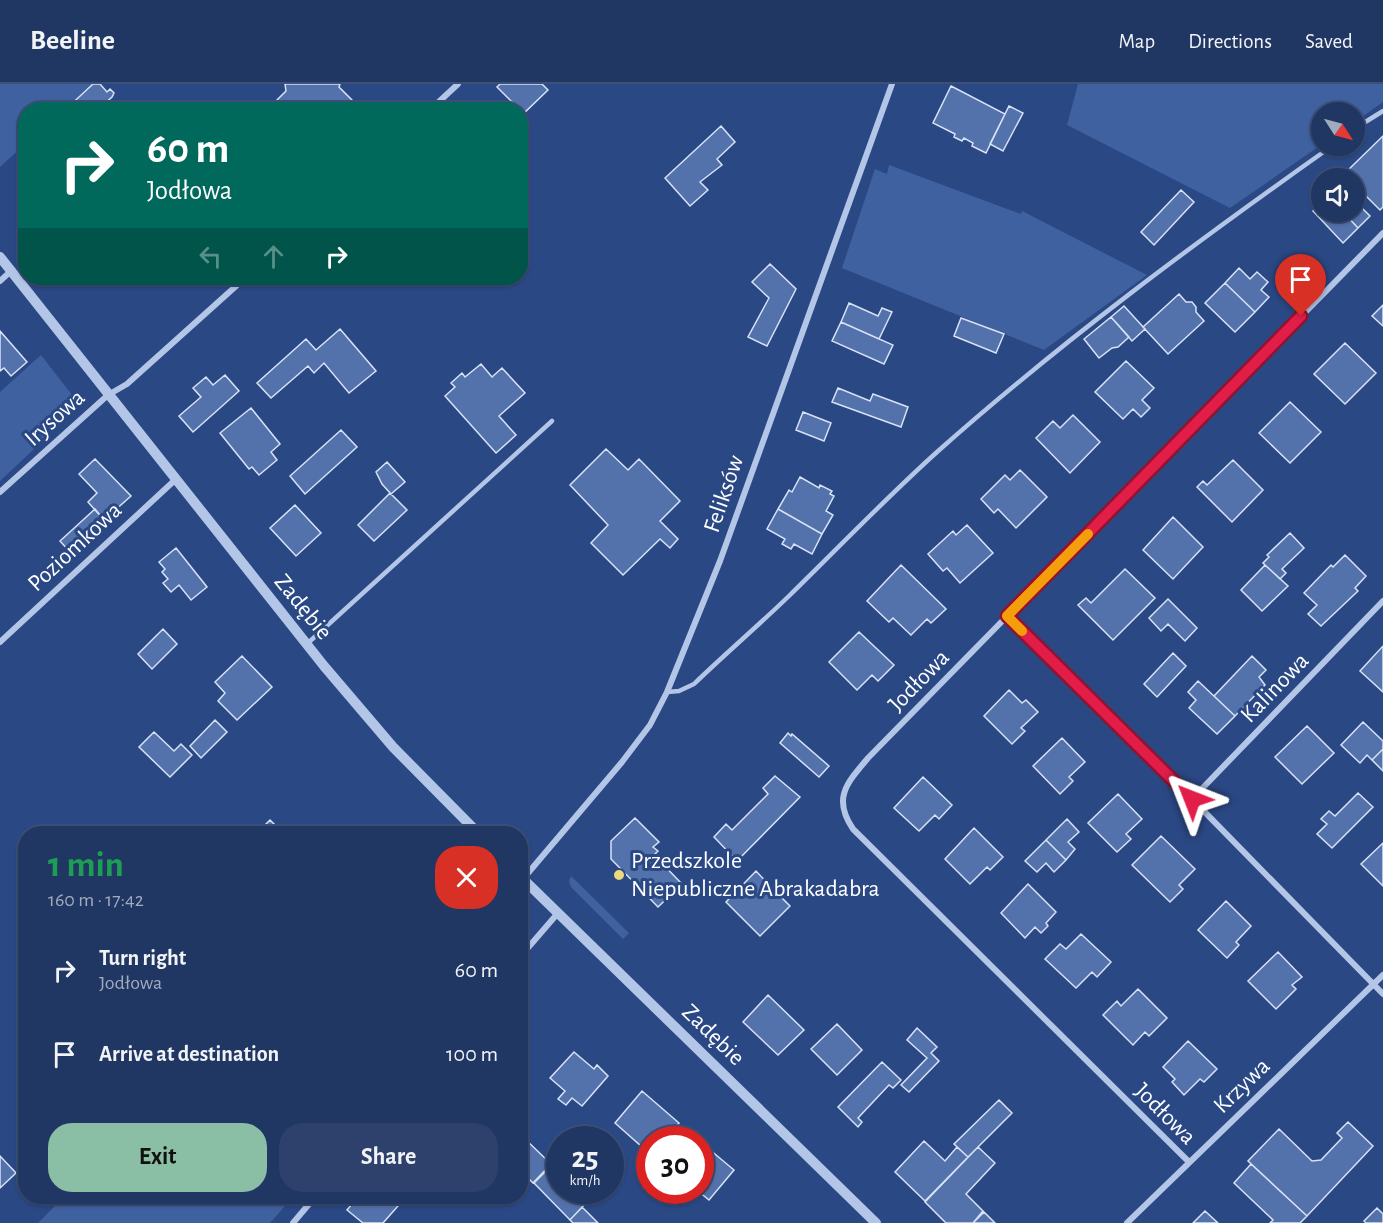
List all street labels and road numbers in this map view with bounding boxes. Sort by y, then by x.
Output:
street label: Irysowa [20,385,90,451]
street label: Feliksów [700,452,748,536]
street label: Poziomkowa [24,498,126,596]
street label: Zadębie [270,570,336,644]
street label: Jodłowa [884,645,954,717]
street label: Kalinowa [1236,649,1314,727]
street label: Zadębie [677,1000,749,1070]
street label: Krzywa [1209,1054,1275,1118]
street label: Jodłowa [1130,1079,1200,1149]

